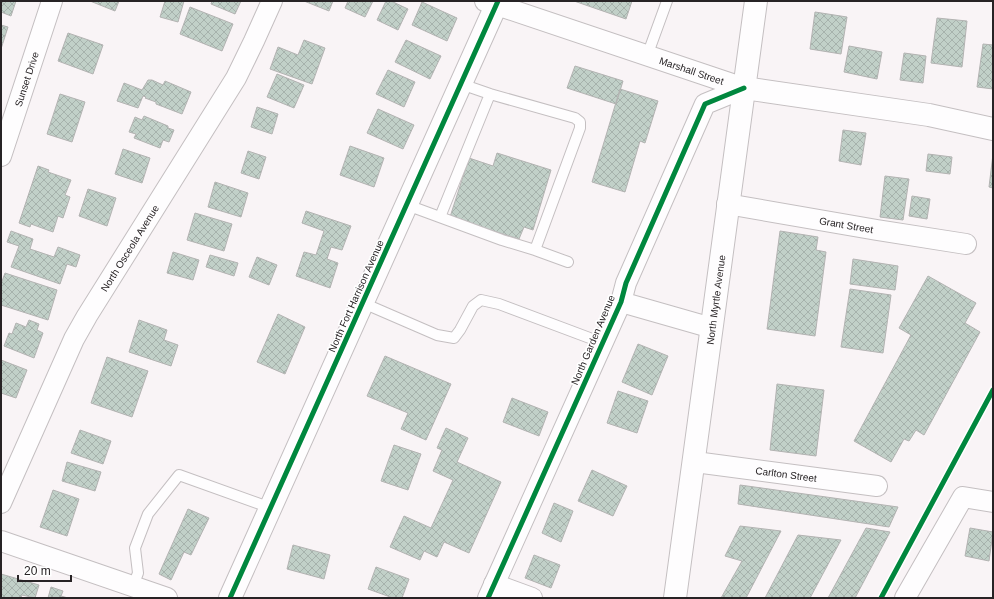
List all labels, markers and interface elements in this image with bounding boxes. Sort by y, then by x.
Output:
street label: Sunset Drive [12,50,41,108]
street label: Marshall Street [658,54,726,86]
street label: North Osceola Avenue [98,202,161,293]
street label: Grant Street [818,215,874,235]
street label: North Fort Harrison Avenue [326,238,386,354]
street label: North Myrtle Avenue [704,254,727,345]
street label: North Garden Avenue [569,293,617,387]
street label: Carlton Street [755,465,818,484]
scale bar [18,557,71,583]
text: 20 m [24,564,51,578]

